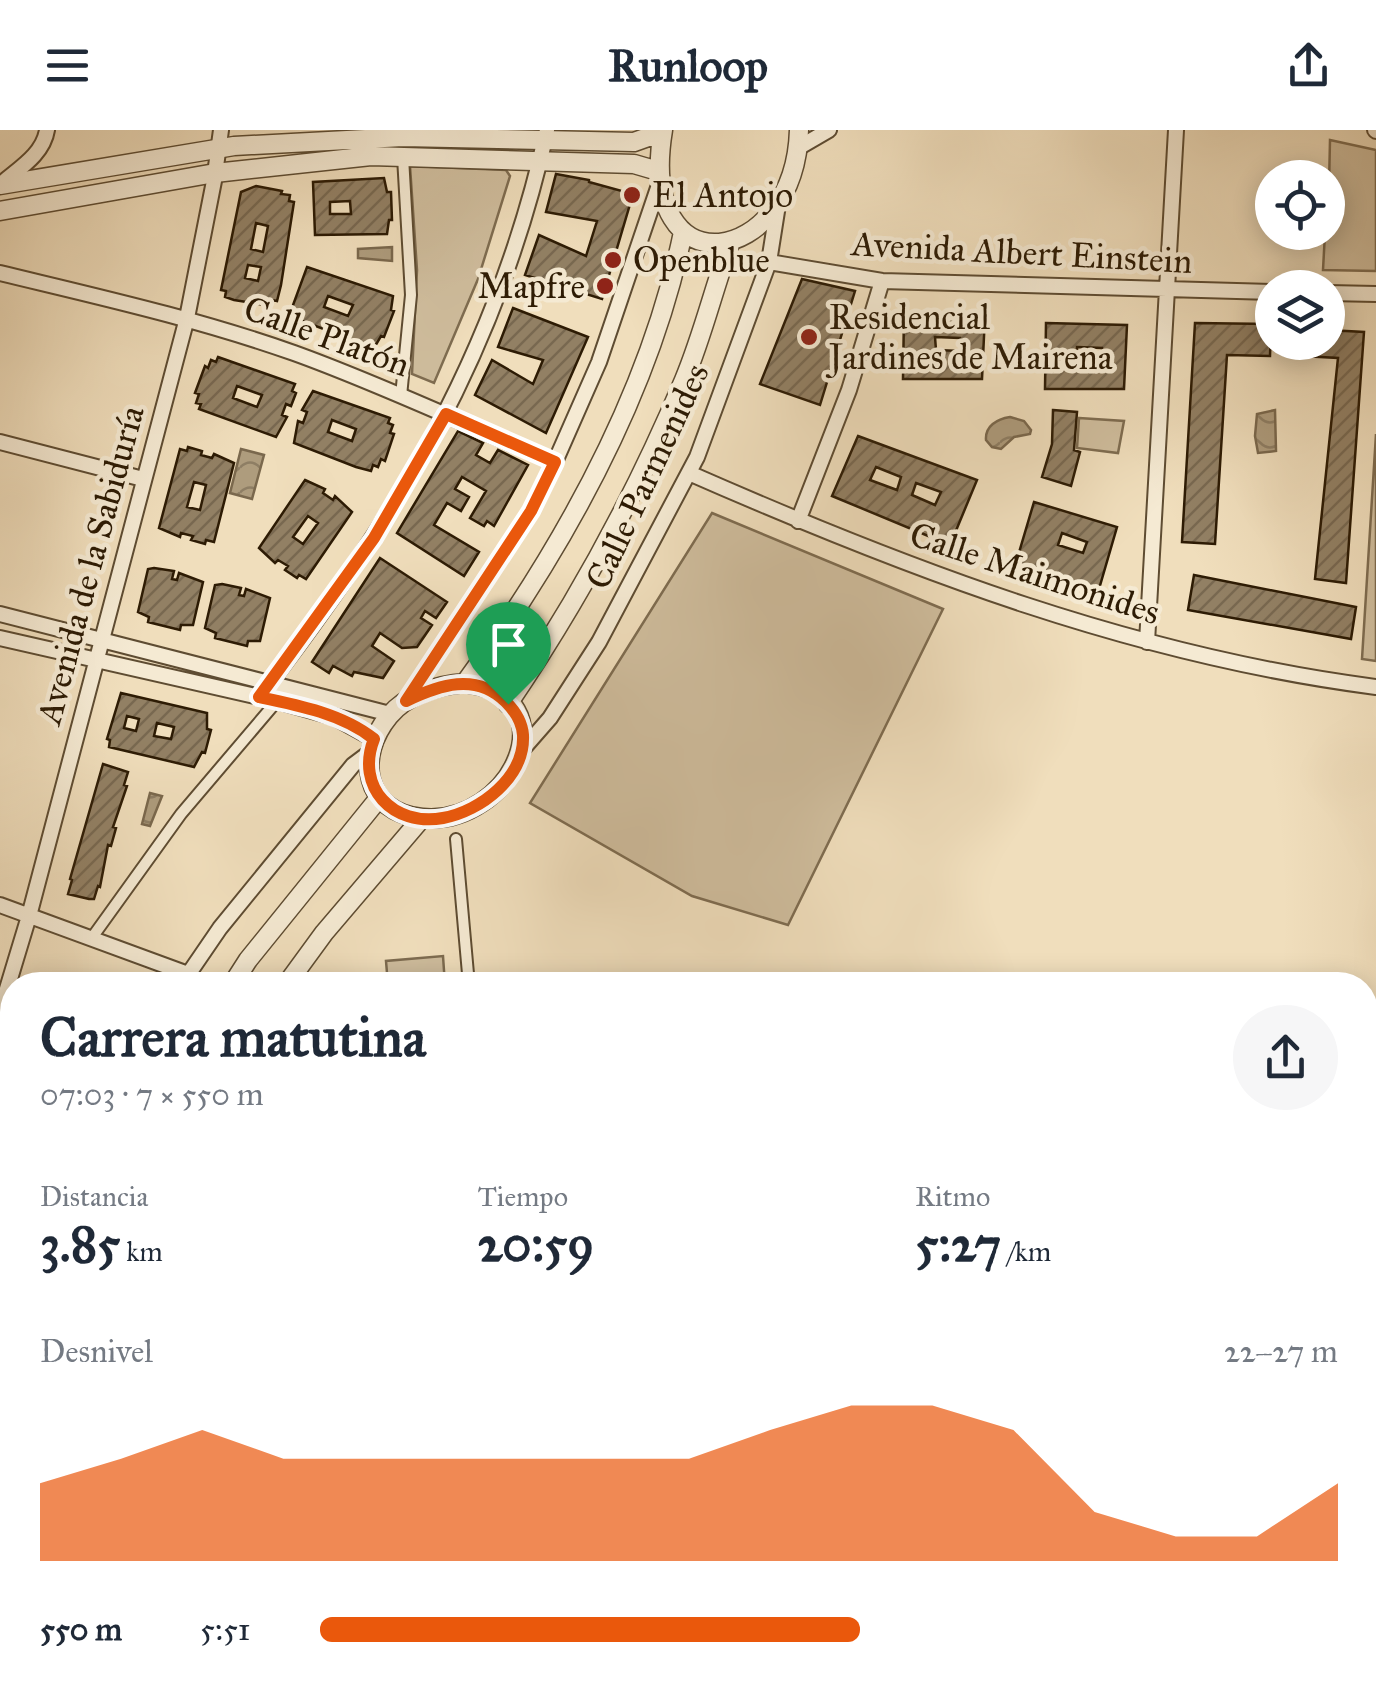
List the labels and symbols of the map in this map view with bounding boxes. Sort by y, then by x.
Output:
place label: El Antojo [652,174,793,217]
marker: El Antojo [621,184,643,206]
street label: Avenida Albert Einstein [849,222,1193,283]
place label: Openblue [633,239,770,282]
marker: Openblue [602,249,624,271]
place label: Mapfre [477,265,585,308]
marker: Mapfre [594,275,616,297]
street label: Calle Platón [238,287,416,386]
place label: Residencial Jardines de Mairena [825,296,1113,379]
marker: Residencial Jardines de Mairena [798,326,820,348]
street label: Calle Parmenides [576,357,719,596]
street label: Avenida de la Sabiduría [27,401,154,731]
street label: Calle Maimonides [904,513,1165,634]
pin [466,602,551,705]

